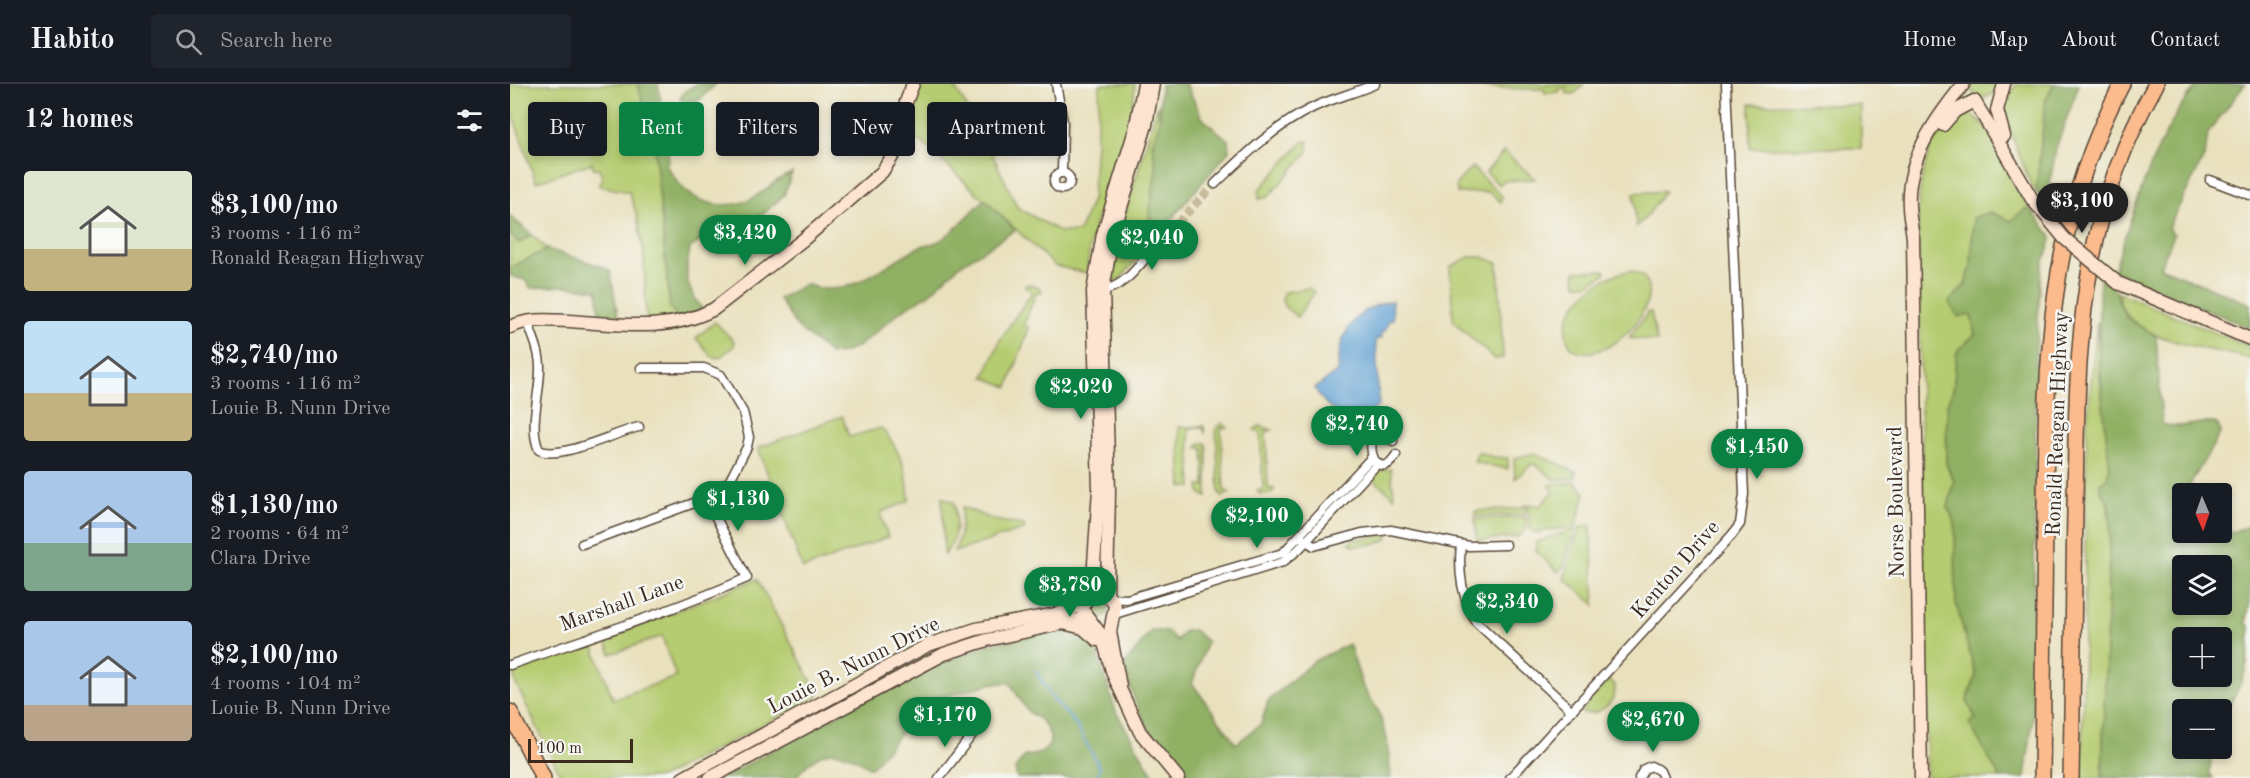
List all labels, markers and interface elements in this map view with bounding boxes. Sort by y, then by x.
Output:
search box [151,14,571,68]
icon: search [172,25,205,58]
text: Habito [30,27,115,55]
text: Search here [220,30,332,52]
text: Home [1903,30,1956,51]
text: Map [1989,30,2028,51]
text: About [2061,30,2117,51]
text: Contact [2150,30,2220,51]
chip: Buy [528,102,607,156]
chip: Rent [619,102,704,156]
chip: Filters [716,102,819,156]
chip: New [831,102,915,156]
chip: Apartment [927,102,1067,156]
icon: filters [453,104,486,137]
text: 12 homes [24,107,133,133]
pin: $3,100 [2033,183,2131,234]
text: $3,100 [2050,192,2114,212]
text: $3,100/mo [210,193,338,219]
icon: home [72,195,144,267]
pin: $3,420 [696,215,794,266]
pin: $2,040 [1103,220,1201,271]
text: 3 rooms · 116 m² [210,224,360,244]
text: $3,420 [713,224,777,244]
text: $2,040 [1120,229,1184,249]
text: Ronald Reagan Highway [210,249,425,269]
street label: Ronald Reagan Highway [2044,311,2072,537]
text: $2,740/mo [210,343,338,369]
icon: home [72,345,144,417]
pin: $2,020 [1032,369,1130,420]
text: 3 rooms · 116 m² [210,374,360,394]
text: $2,020 [1049,378,1113,398]
text: Louie B. Nunn Drive [210,399,391,419]
pin: $2,740 [1308,406,1406,457]
text: $2,740 [1325,415,1389,435]
street label: Norse Boulevard [1885,426,1909,578]
pin: $1,450 [1708,429,1806,480]
text: $1,450 [1725,438,1789,458]
pin: $1,130 [689,481,787,532]
north arrow [2172,483,2232,543]
map controls [2172,483,2232,759]
text: $1,130 [706,490,770,510]
text: $1,130/mo [210,493,338,519]
icon: home [72,495,144,567]
pin: $2,100 [1208,498,1306,549]
text: $2,100 [1225,507,1289,527]
street label: Kenton Drive [1628,517,1724,623]
text: 2 rooms · 64 m² [210,524,349,544]
text: Clara Drive [210,549,310,569]
button: layers [2172,555,2232,615]
pin: $3,780 [1021,567,1119,618]
street label: Marshall Lane [557,572,687,636]
text: $3,780 [1038,576,1102,596]
pin: $2,340 [1458,584,1556,635]
text: $2,340 [1475,593,1539,613]
street label: Louie B. Nunn Drive [765,614,943,718]
button: + [2172,627,2232,687]
text: $2,100/mo [210,643,338,669]
icon: home [72,645,144,717]
text: 4 rooms · 104 m² [210,674,360,694]
pin: $1,170 [896,697,994,748]
text: Louie B. Nunn Drive [210,699,391,719]
button: − [2172,699,2232,759]
pin: $2,670 [1604,702,1702,753]
text: $1,170 [913,706,977,726]
text: $2,670 [1621,711,1685,731]
scale bar [528,736,633,764]
text: 100 m [537,741,582,757]

